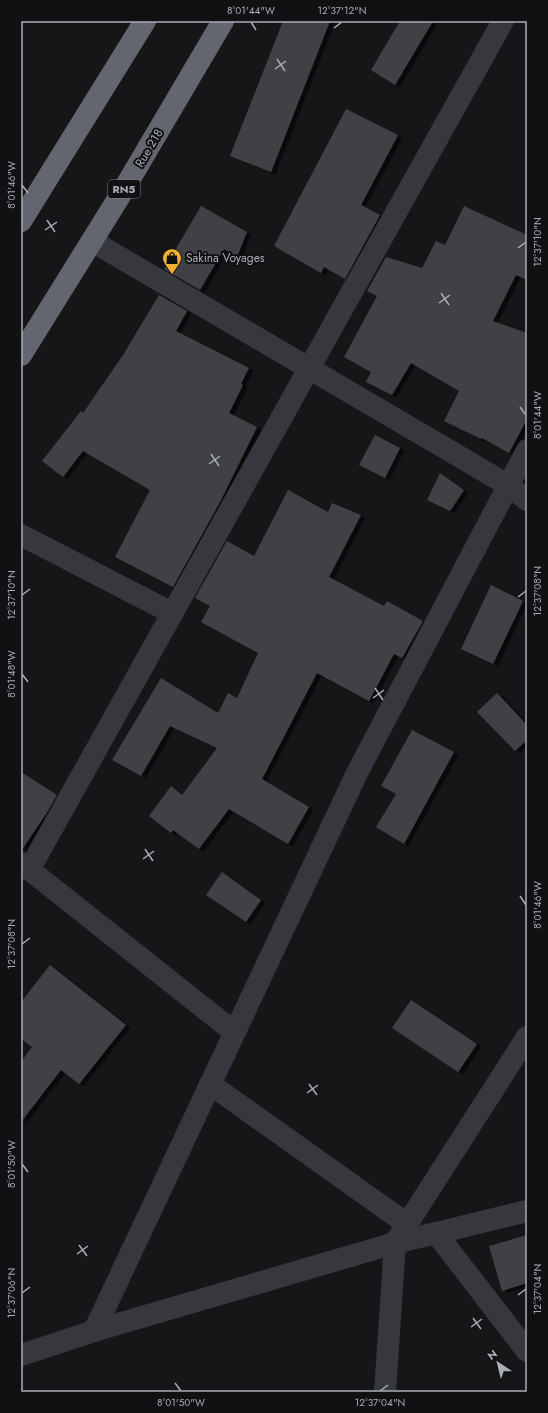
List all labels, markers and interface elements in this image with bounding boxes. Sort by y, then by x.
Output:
text: 8°01'44"W [227,3,275,18]
text: 12°37'12"N [318,3,366,18]
street label: Rue 218 [131,126,167,170]
text: 8°01'46"W [4,161,19,209]
road number: RN5 [108,180,140,198]
text: 12°37'10"N [530,217,545,267]
shop icon: Sakina Voyages [161,247,183,275]
place label: Sakina Voyages [186,249,265,267]
text: 8°01'44"W [530,391,545,439]
text: 12°37'08"N [530,566,545,616]
text: 12°37'10"N [4,570,19,620]
text: 8°01'48"W [4,650,19,698]
text: 8°01'46"W [530,881,545,929]
text: 12°37'08"N [4,919,19,969]
text: 8°01'50"W [4,1140,19,1188]
text: 12°37'04"N [530,1264,545,1314]
text: 12°37'06"N [4,1268,19,1318]
north arrow [478,1343,518,1383]
text: N [484,1346,500,1364]
text: 8°01'50"W [157,1395,205,1410]
text: 12°37'04"N [355,1395,405,1410]

